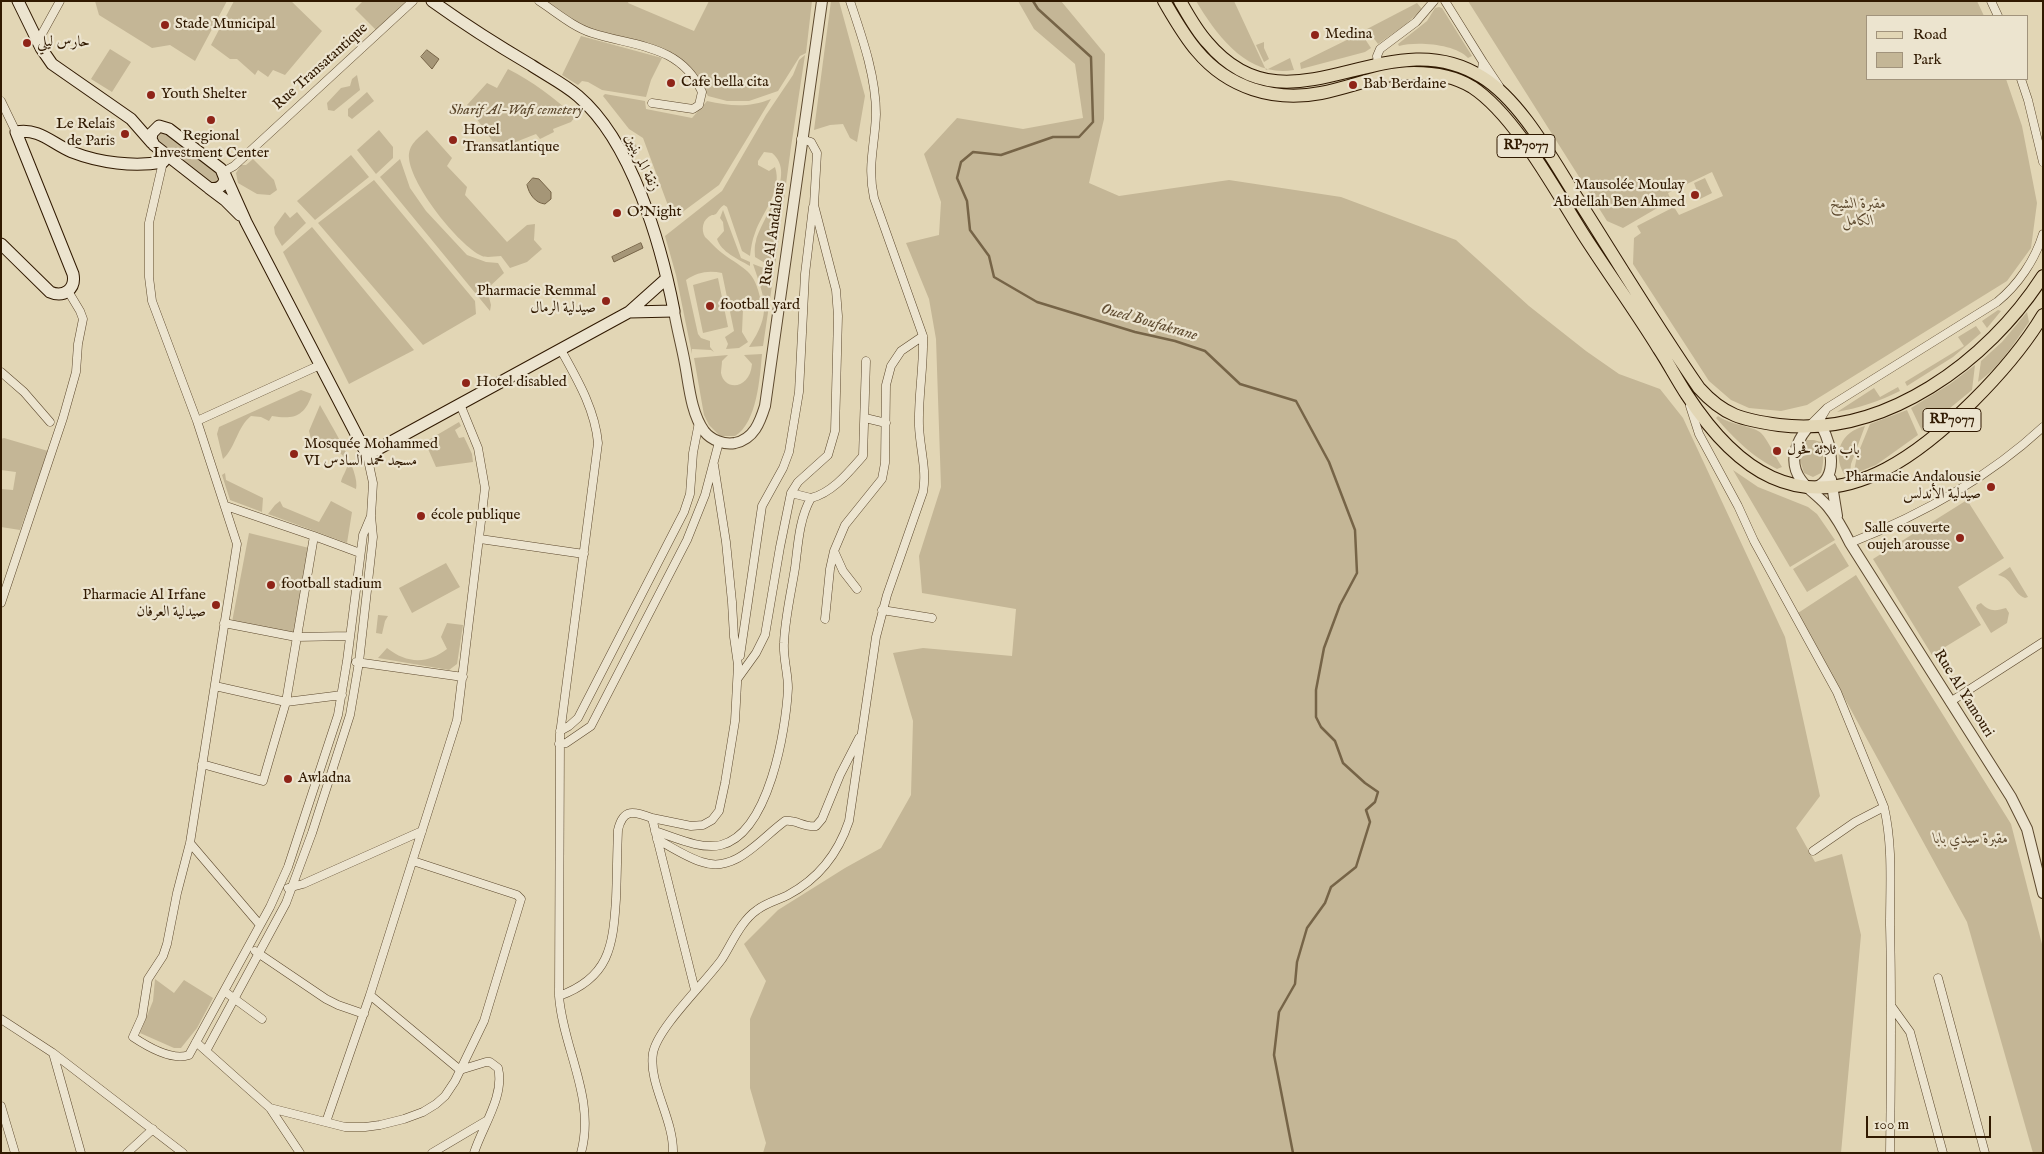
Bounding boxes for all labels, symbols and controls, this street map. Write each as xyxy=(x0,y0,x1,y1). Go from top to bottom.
legend xyxy=(1866,15,2029,80)
place label: Stade Municipal xyxy=(175,16,275,34)
marker: Stade Municipal xyxy=(159,19,171,31)
street label: Rue Transatantique xyxy=(270,20,372,114)
text: Road xyxy=(1913,25,1947,44)
place label: Medina xyxy=(1325,26,1372,44)
marker: Medina xyxy=(1309,29,1321,41)
place label: حارس ليلي xyxy=(37,34,90,52)
marker: حارس ليلي xyxy=(21,37,33,49)
text: Park xyxy=(1913,50,1942,69)
place label: Cafe bella cita xyxy=(681,74,769,92)
place label: Bab Berdaine xyxy=(1363,76,1446,94)
marker: Cafe bella cita xyxy=(665,77,677,89)
marker: Bab Berdaine xyxy=(1347,79,1359,91)
place label: Youth Shelter xyxy=(161,86,247,104)
marker: Youth Shelter xyxy=(145,89,157,101)
park label: Sharif Al-Wafi cemetery xyxy=(449,102,583,120)
marker: Regional Investment Center xyxy=(205,114,217,126)
place label: Le Relais de Paris xyxy=(56,116,115,151)
place label: Hotel Transatlantique xyxy=(463,122,559,157)
marker: Le Relais de Paris xyxy=(119,128,131,140)
place label: Regional Investment Center xyxy=(153,128,269,163)
street label: زنقة المرينيين xyxy=(619,131,663,195)
marker: Hotel Transatlantique xyxy=(447,134,459,146)
road number: RP7077 xyxy=(1497,134,1555,158)
place label: Mausolée Moulay Abdellah Ben Ahmed xyxy=(1553,177,1685,212)
street label: Rue Al Andalous xyxy=(758,181,790,287)
marker: Mausolée Moulay Abdellah Ben Ahmed xyxy=(1689,189,1701,201)
park label: مقبرة الشيخ الكامل xyxy=(1830,196,1886,231)
place label: O'Night xyxy=(627,204,682,222)
marker: O'Night xyxy=(611,207,623,219)
place label: Pharmacie Remmal صيدلية الرمال xyxy=(477,283,596,318)
marker: Pharmacie Remmal صيدلية الرمال xyxy=(600,295,612,307)
place label: football yard xyxy=(720,297,800,315)
marker: football yard xyxy=(704,300,716,312)
water label: Oued Boufakrane xyxy=(1098,300,1200,346)
place label: Hotel disabled xyxy=(476,374,567,392)
marker: Hotel disabled xyxy=(460,377,472,389)
road number: RP7077 xyxy=(1923,408,1981,432)
place label: Mosquée Mohammed VI مسجد محمد السادس xyxy=(304,436,438,471)
place label: باب ثلاثة فحول xyxy=(1787,442,1860,460)
marker: باب ثلاثة فحول xyxy=(1771,445,1783,457)
marker: Mosquée Mohammed VI مسجد محمد السادس xyxy=(288,448,300,460)
place label: Pharmacie Andalousie صيدلية الأندلس xyxy=(1845,469,1981,504)
marker: Pharmacie Andalousie صيدلية الأندلس xyxy=(1985,481,1997,493)
place label: école publique xyxy=(431,507,520,525)
marker: école publique xyxy=(415,510,427,522)
place label: Salle couverte oujeh arousse xyxy=(1864,520,1950,555)
marker: Salle couverte oujeh arousse xyxy=(1954,532,1966,544)
place label: football stadium xyxy=(281,576,382,594)
marker: football stadium xyxy=(265,579,277,591)
place label: Pharmacie Al Irfane صيدلية العرفان xyxy=(82,587,206,622)
marker: Pharmacie Al Irfane صيدلية العرفان xyxy=(210,599,222,611)
street label: Rue Al Yamouri xyxy=(1929,647,1997,741)
place label: Awladna xyxy=(298,770,351,788)
marker: Awladna xyxy=(282,773,294,785)
park label: مقبرة سيدي بابا xyxy=(1934,831,2008,849)
scale bar xyxy=(1869,1106,1994,1138)
text: 100 m xyxy=(1874,1115,1909,1134)

